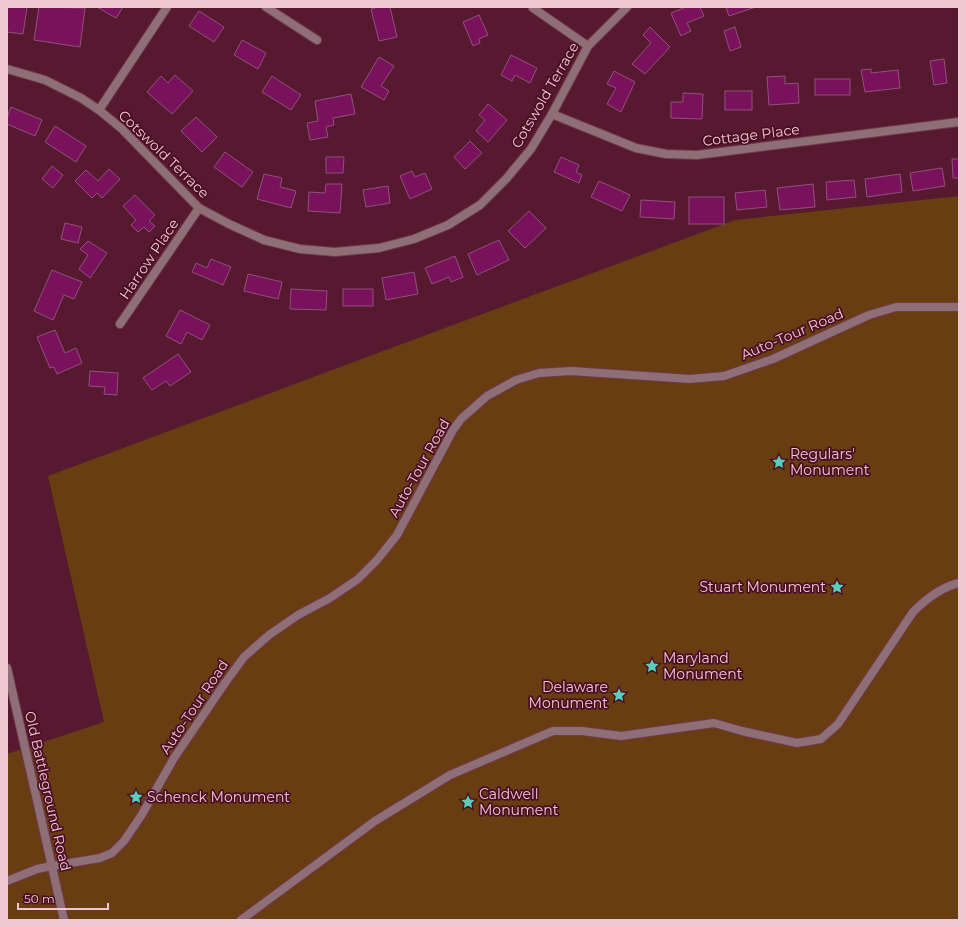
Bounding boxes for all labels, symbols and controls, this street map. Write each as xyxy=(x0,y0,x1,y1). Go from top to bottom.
street label: Cotswold Terrace xyxy=(507,39,583,151)
street label: Cotswold Terrace xyxy=(115,106,213,202)
street label: Cottage Place xyxy=(701,120,801,150)
street label: Harrow Place xyxy=(115,215,183,303)
street label: Auto-Tour Road xyxy=(738,304,846,364)
street label: Auto-Tour Road xyxy=(384,416,454,520)
place label: Regulars' Monument xyxy=(790,445,870,479)
place icon: Regulars' Monument xyxy=(771,454,787,470)
place label: Stuart Monument xyxy=(699,578,826,596)
place icon: Stuart Monument xyxy=(829,579,845,595)
place label: Maryland Monument xyxy=(663,649,743,683)
street label: Auto-Tour Road xyxy=(156,656,232,758)
place icon: Maryland Monument xyxy=(644,658,660,674)
place label: Delaware Monument xyxy=(529,678,608,712)
place icon: Delaware Monument xyxy=(611,687,627,703)
street label: Old Battleground Road xyxy=(21,709,75,873)
place label: Caldwell Monument xyxy=(479,785,559,819)
place label: Schenck Monument xyxy=(147,788,290,806)
place icon: Schenck Monument xyxy=(128,789,144,805)
place icon: Caldwell Monument xyxy=(460,794,476,810)
scale bar xyxy=(18,885,108,911)
text: 50 m xyxy=(24,891,55,906)

